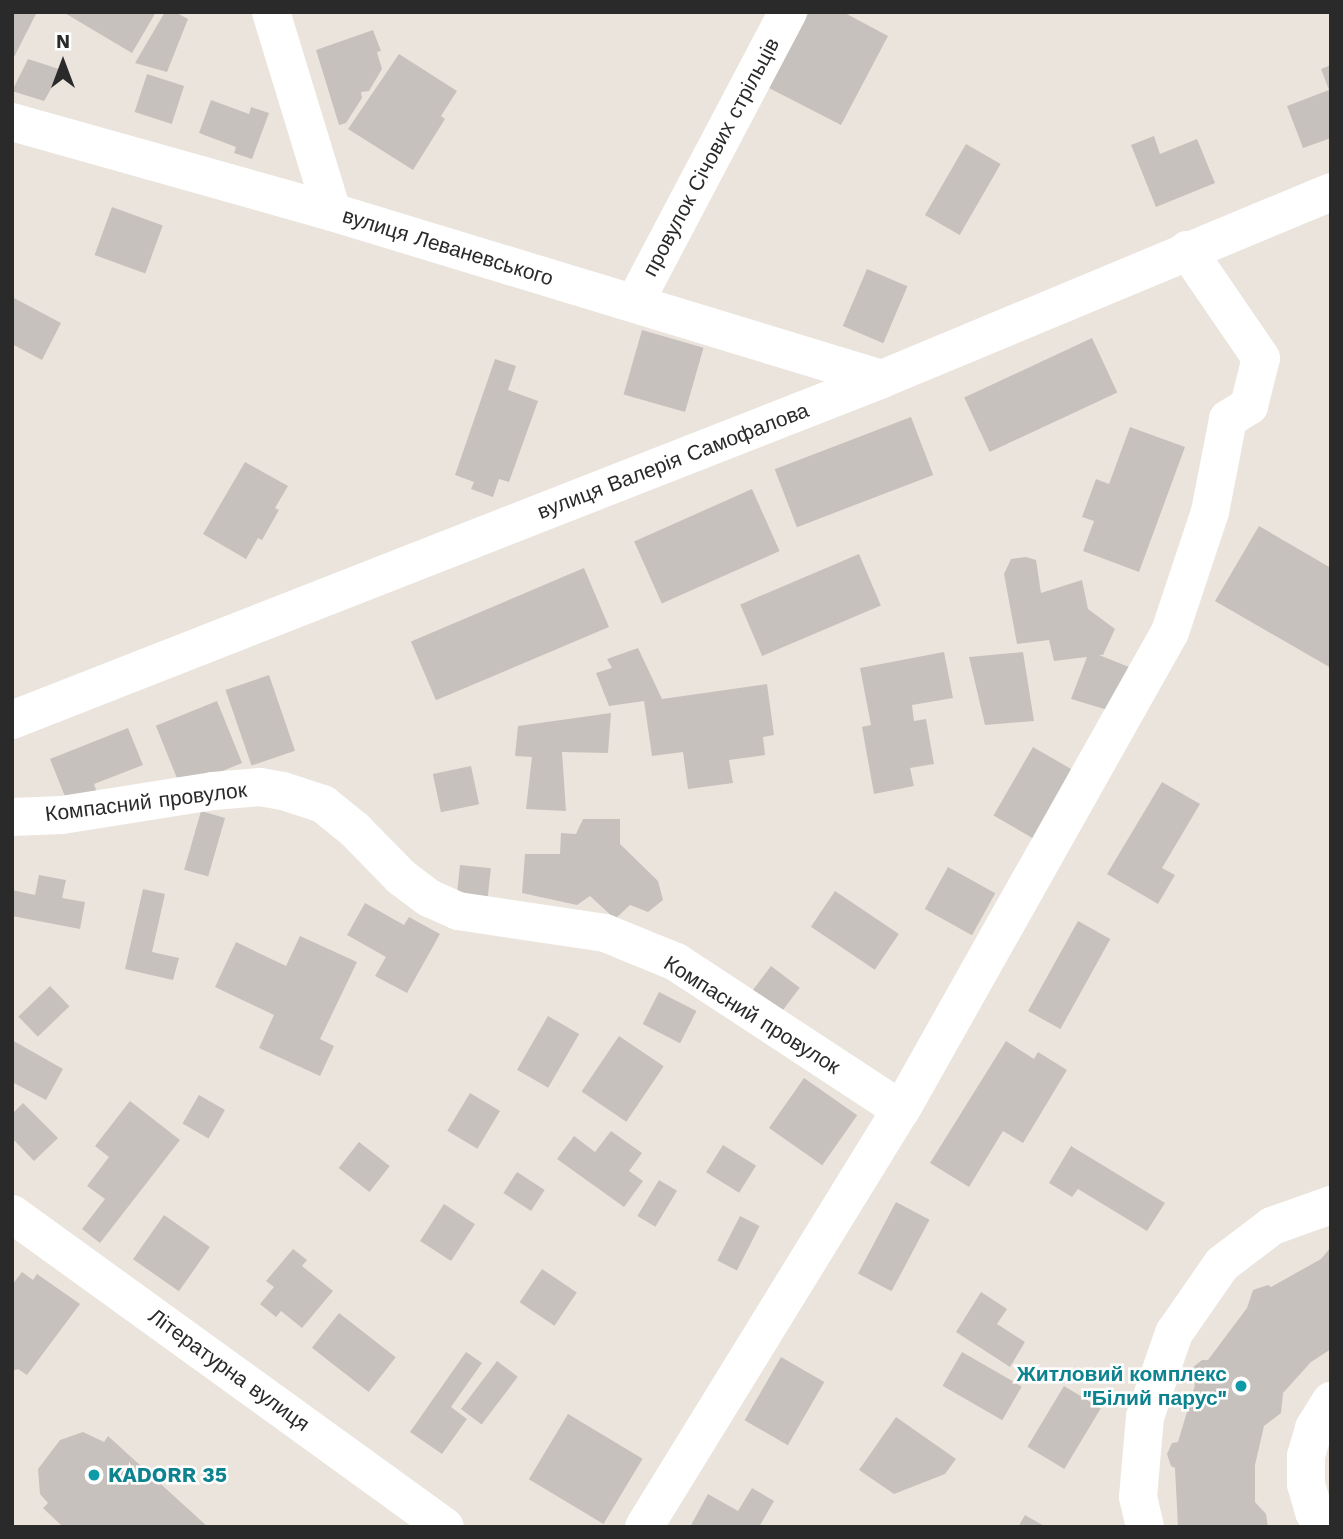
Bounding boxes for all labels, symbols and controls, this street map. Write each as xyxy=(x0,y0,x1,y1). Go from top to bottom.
north arrow xyxy=(28,28,98,98)
text: N xyxy=(56,30,70,53)
street label: провулок Січових стрільців xyxy=(637,33,785,281)
street label: вулиця Леваневського xyxy=(340,203,556,291)
street label: вулиця Валерія Самофалова xyxy=(534,398,812,524)
street label: Компасний провулок xyxy=(44,777,248,827)
street label: Компасний провулок xyxy=(659,951,845,1079)
street label: Літературна вулиця xyxy=(144,1303,314,1437)
place label: Житловий комплекс "Білий парус" xyxy=(1017,1361,1227,1411)
marker: Житловий комплекс "Білий парус" xyxy=(1233,1378,1249,1394)
place label: KADORR 35 xyxy=(108,1462,227,1488)
marker: KADORR 35 xyxy=(86,1467,102,1483)

